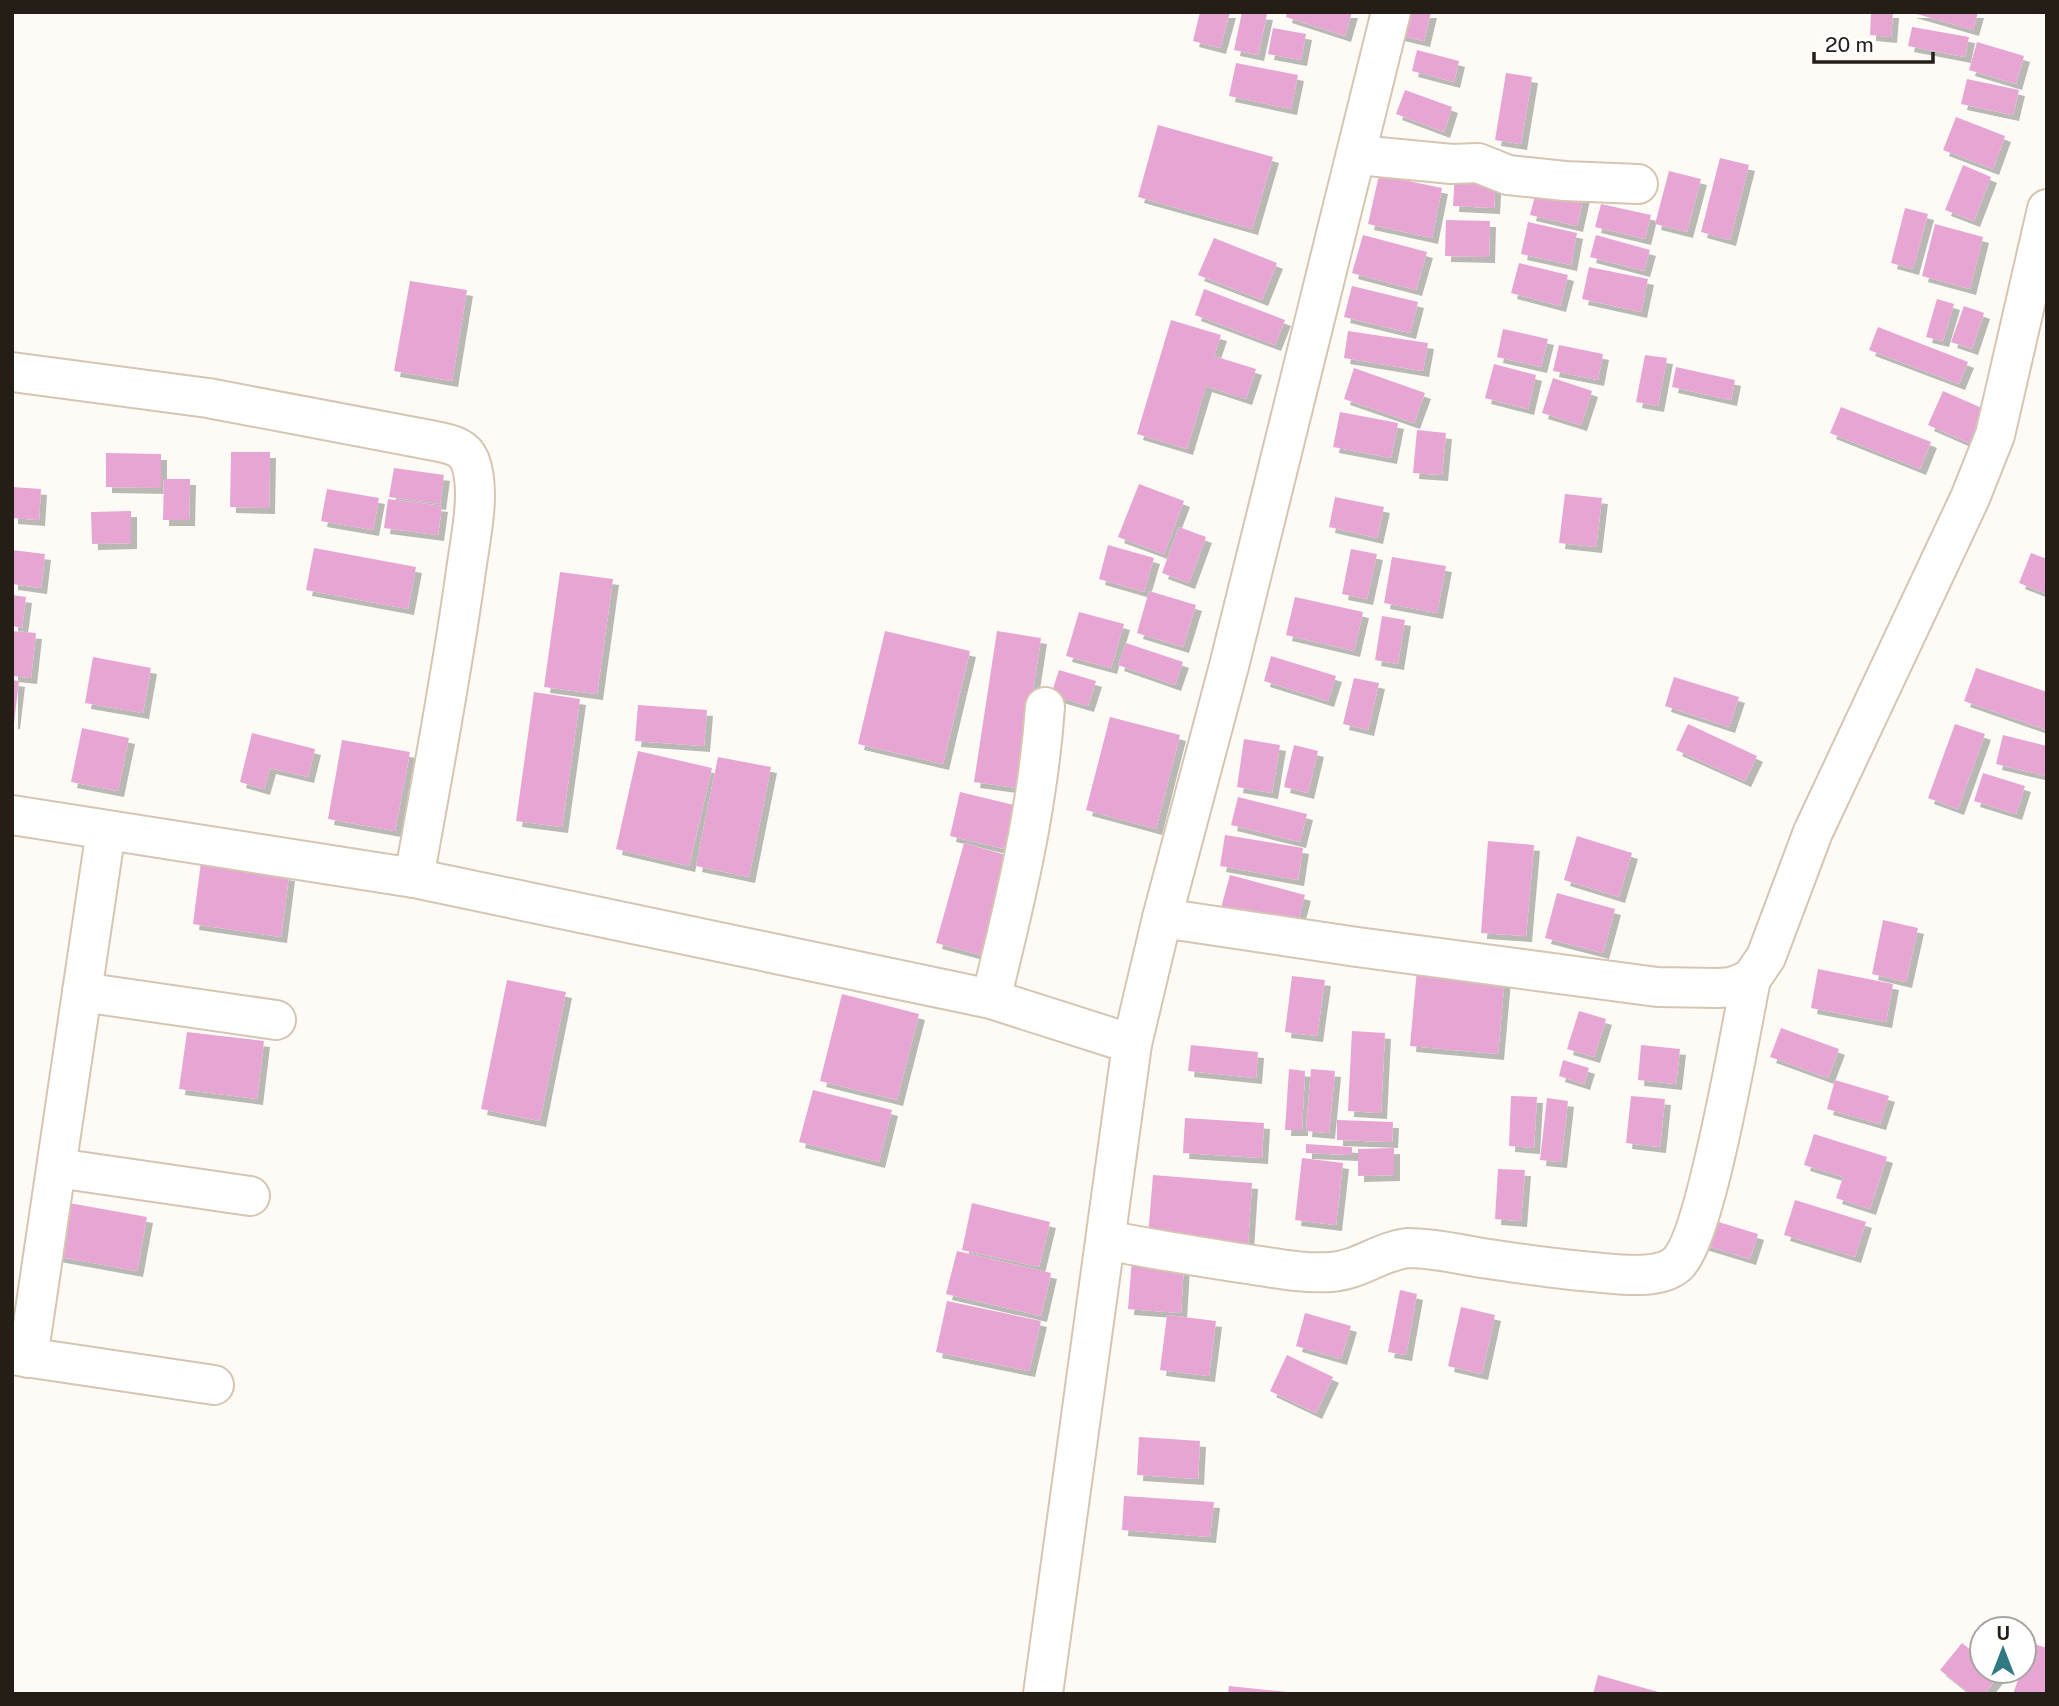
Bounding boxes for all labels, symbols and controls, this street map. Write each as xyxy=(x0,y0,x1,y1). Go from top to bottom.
scale bar xyxy=(1814,21,1933,65)
text: 20 m xyxy=(1825,32,1874,57)
north arrow xyxy=(1968,1615,2038,1685)
text: U xyxy=(1996,1622,2010,1644)

